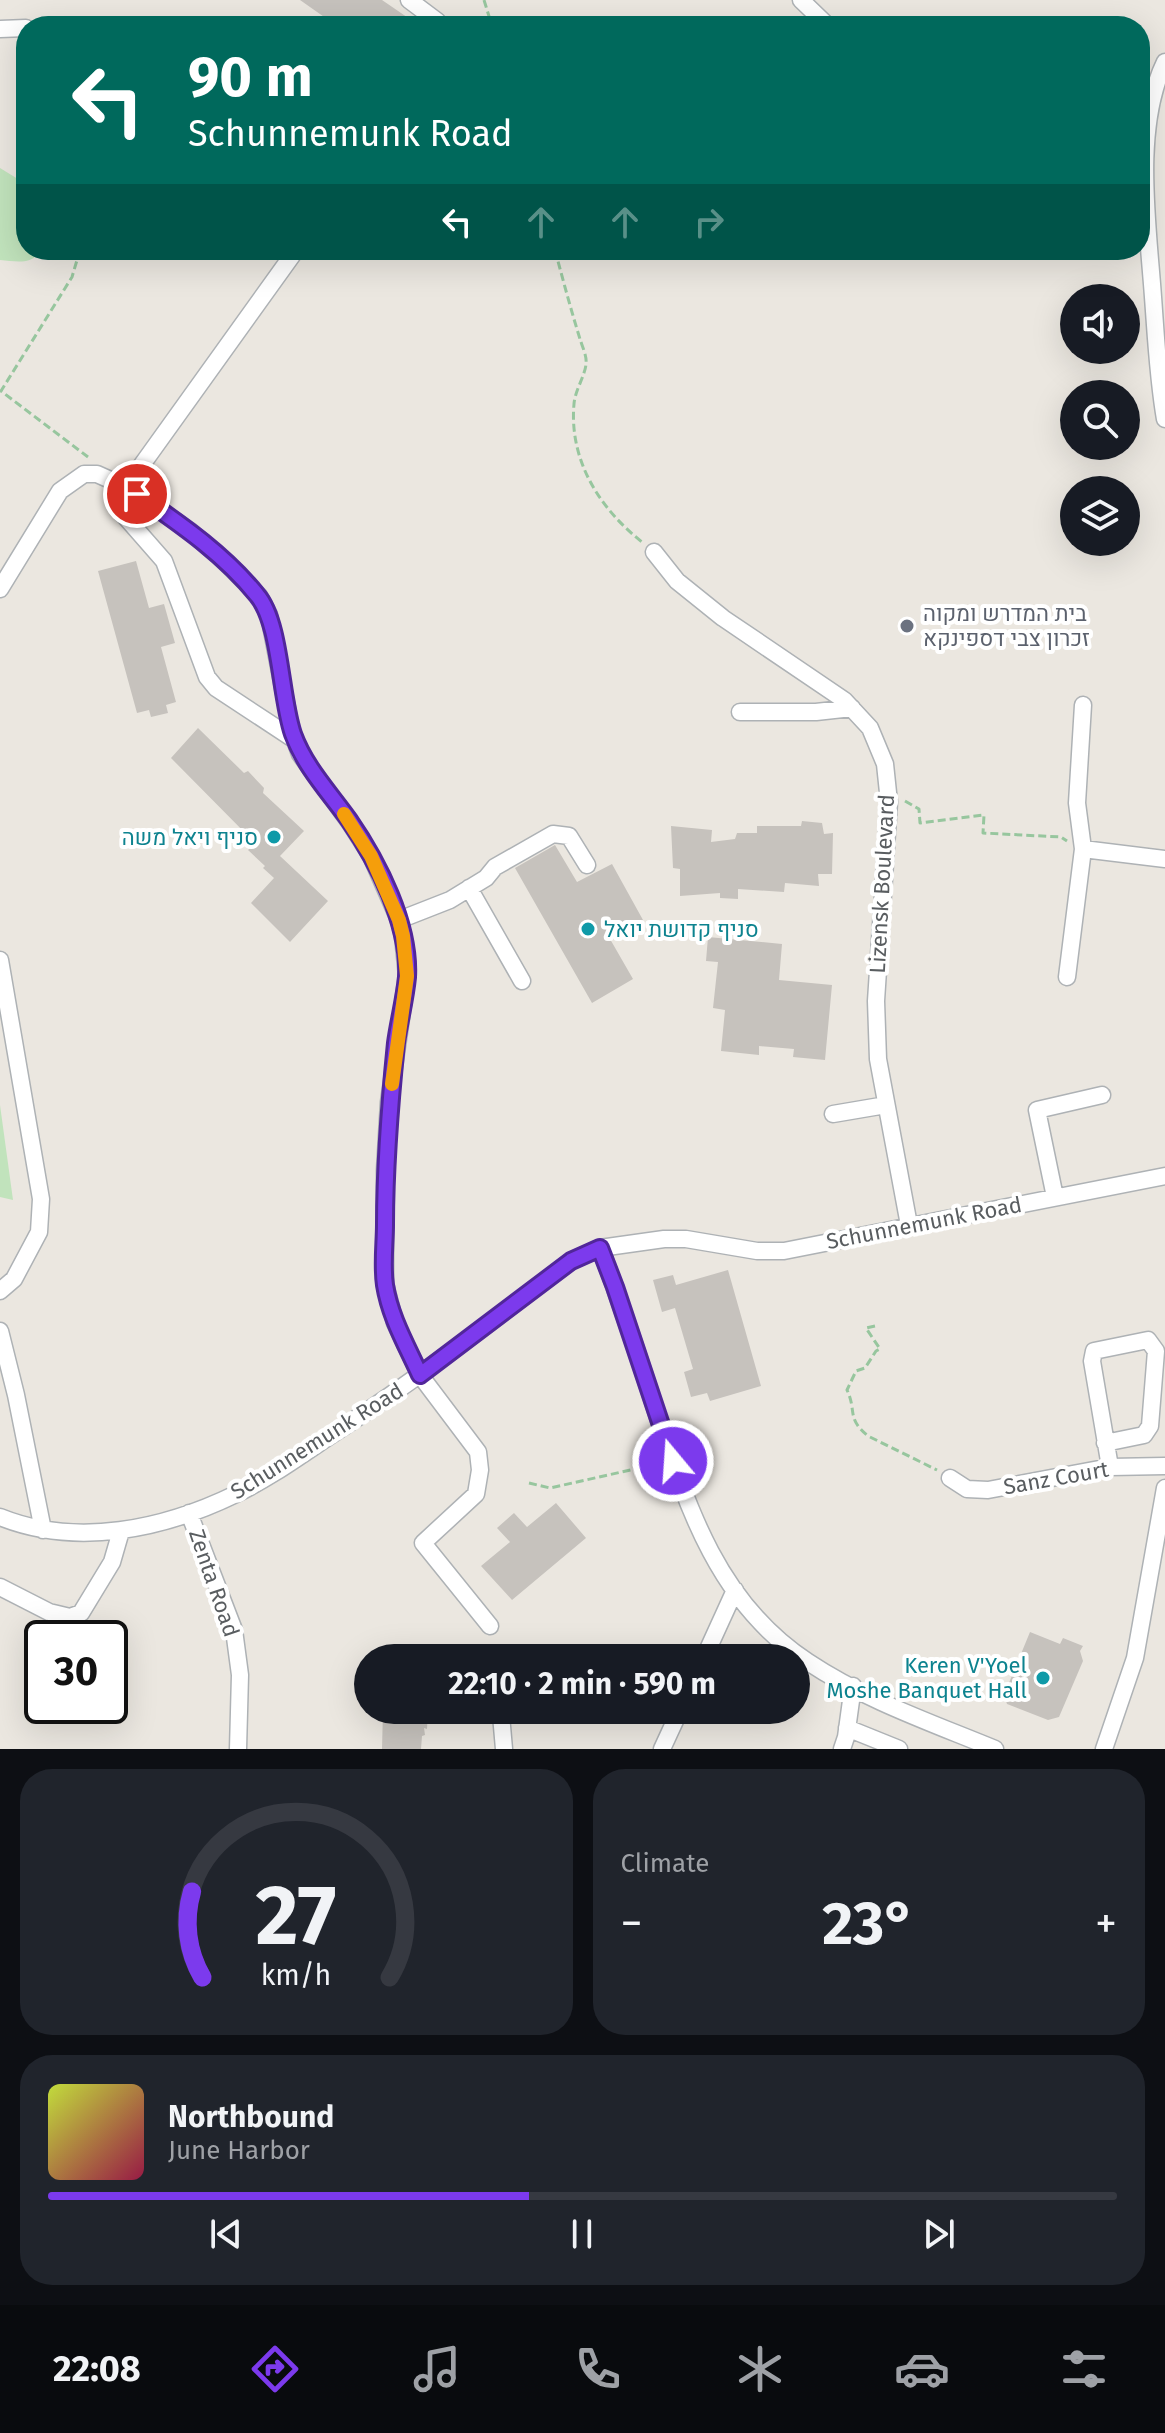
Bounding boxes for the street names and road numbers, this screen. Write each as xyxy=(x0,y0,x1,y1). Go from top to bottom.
street label: Lizensk Boulevard xyxy=(864,794,900,974)
street label: Schunnemunk Road xyxy=(824,1191,1024,1255)
street label: Schunnemunk Road xyxy=(226,1377,408,1505)
street label: Sanz Court xyxy=(1001,1455,1111,1501)
street label: Zenta Road xyxy=(183,1526,245,1640)

